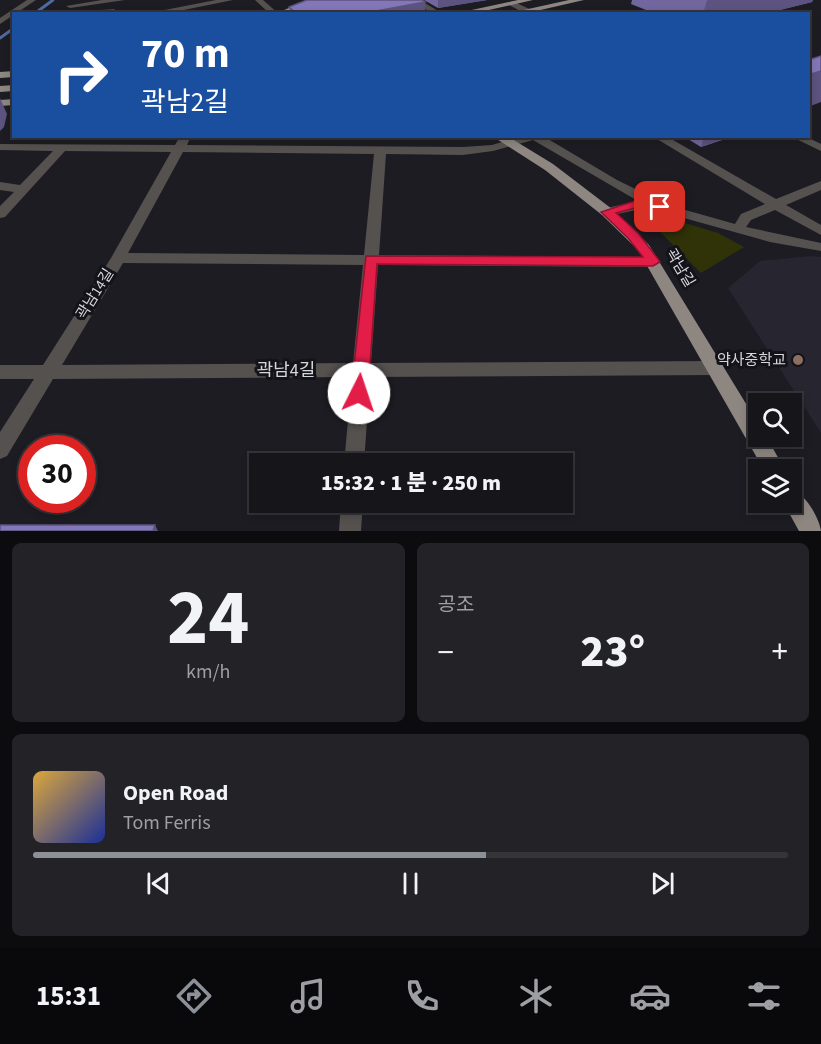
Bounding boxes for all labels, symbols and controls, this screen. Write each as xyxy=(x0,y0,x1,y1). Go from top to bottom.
text: 70 m xyxy=(141,24,230,84)
icon: right xyxy=(42,36,120,114)
text: 곽남2길 xyxy=(141,83,229,122)
pin xyxy=(634,181,685,232)
icon: arrive xyxy=(643,190,676,223)
street label: 곽남길 xyxy=(660,245,700,291)
street label: 곽남14길 xyxy=(71,265,119,323)
place label: 약사중학교 xyxy=(717,350,786,371)
marker: 약사중학교 xyxy=(791,353,805,367)
street label: 곽남4길 xyxy=(257,358,315,383)
position arrow xyxy=(327,361,391,425)
map controls xyxy=(748,393,802,513)
button: search xyxy=(748,393,802,447)
speed limit sign: 30 xyxy=(18,435,96,513)
button: layers xyxy=(748,459,802,513)
text: 15:32 · 1 분 · 250 m xyxy=(321,467,501,499)
text: 24 xyxy=(167,563,249,674)
text: 공조 xyxy=(438,591,474,619)
text: 23° xyxy=(580,620,645,684)
text: − xyxy=(438,629,454,676)
text: + xyxy=(772,629,788,676)
text: km/h xyxy=(186,658,230,686)
text: Open Road xyxy=(123,777,228,809)
text: Tom Ferris xyxy=(123,809,211,837)
icon: previous xyxy=(142,867,175,900)
icon: pause xyxy=(394,867,427,900)
icon: next xyxy=(646,867,679,900)
icon: directions xyxy=(173,975,215,1017)
icon: music xyxy=(287,975,329,1017)
icon: phone xyxy=(401,975,443,1017)
icon: climate xyxy=(515,975,557,1017)
icon: car xyxy=(629,975,671,1017)
icon: filters xyxy=(743,975,785,1017)
text: 15:31 xyxy=(36,977,101,1016)

